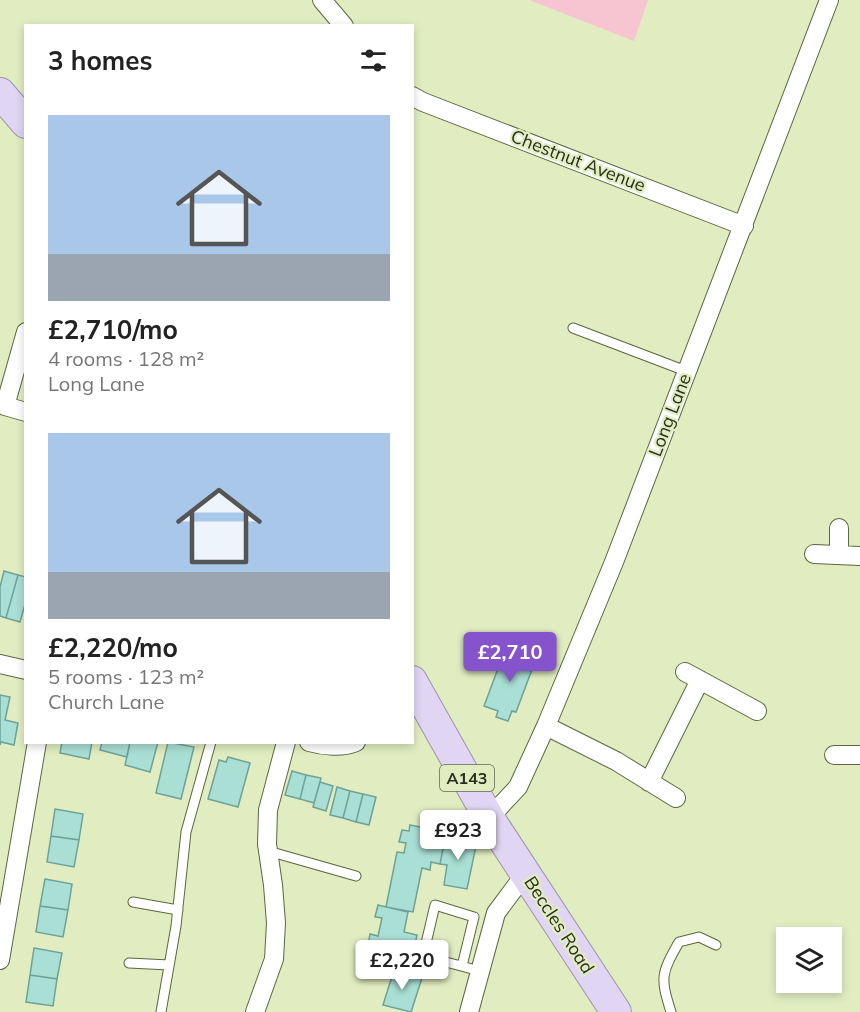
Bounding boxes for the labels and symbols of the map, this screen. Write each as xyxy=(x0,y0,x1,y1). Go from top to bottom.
street label: Chestnut Avenue xyxy=(508,124,649,197)
street label: Long Lane xyxy=(643,370,696,460)
pin: £2,710 xyxy=(461,632,559,683)
road number: A143 xyxy=(440,765,494,791)
pin: £923 xyxy=(422,810,494,861)
street label: Beccles Road xyxy=(519,872,599,978)
pin: £2,220 xyxy=(353,940,451,991)

